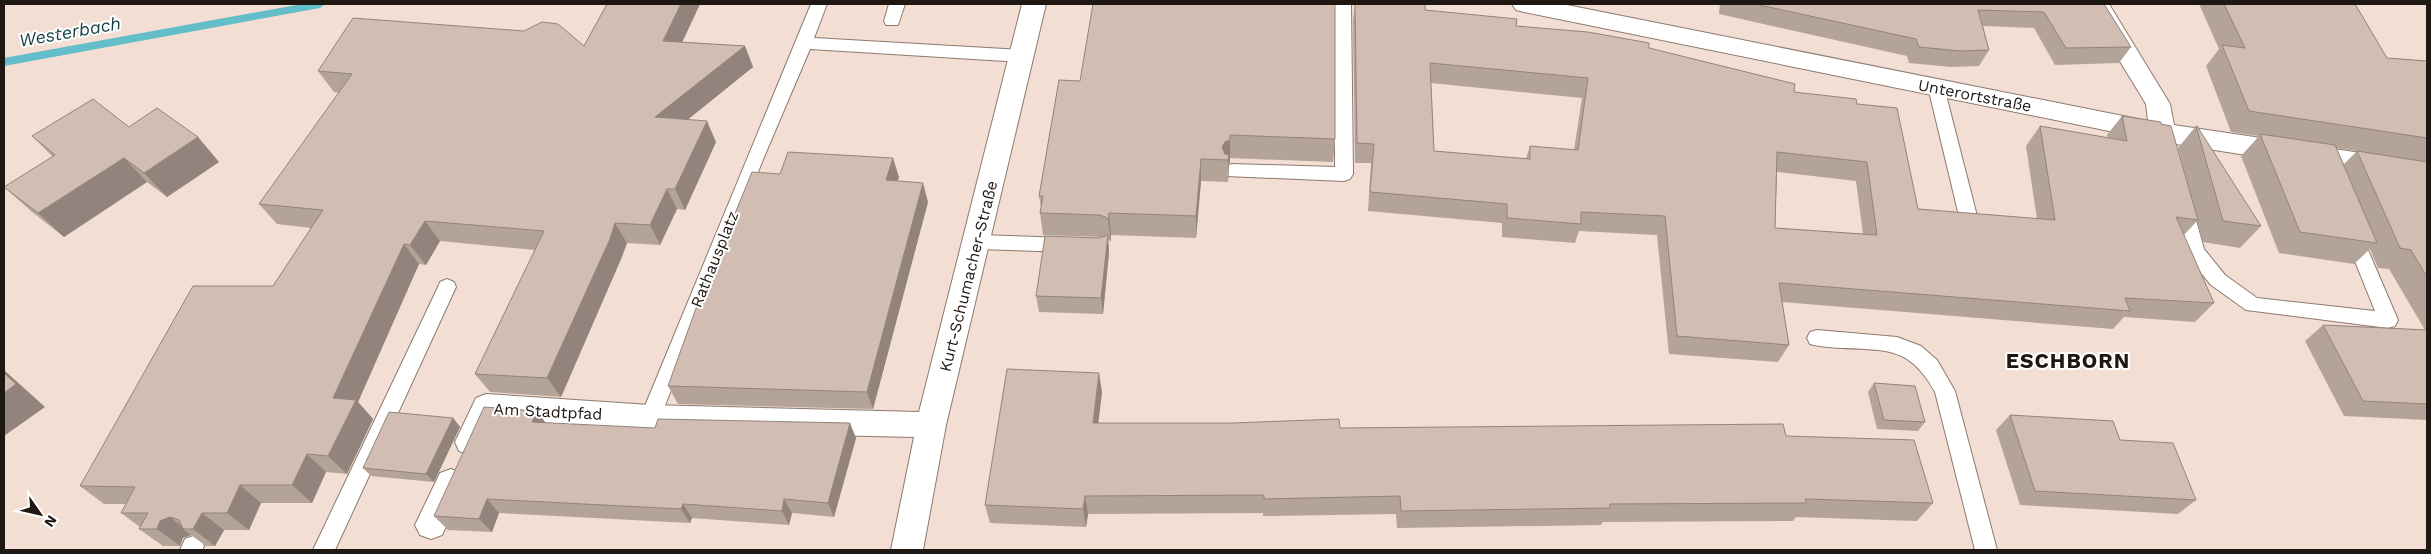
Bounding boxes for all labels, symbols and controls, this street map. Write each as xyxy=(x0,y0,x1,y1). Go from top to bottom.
water label: Westerbach xyxy=(17,12,122,51)
street label: Unterortstraße xyxy=(1917,75,2033,116)
street label: Kurt-Schumacher-Straße xyxy=(936,179,1001,374)
street label: Rathausplatz xyxy=(687,208,742,310)
district label: ESCHBORN xyxy=(2006,348,2130,373)
street label: Am Stadtpfad xyxy=(493,399,603,424)
north arrow xyxy=(15,489,65,539)
text: N xyxy=(41,512,60,530)

